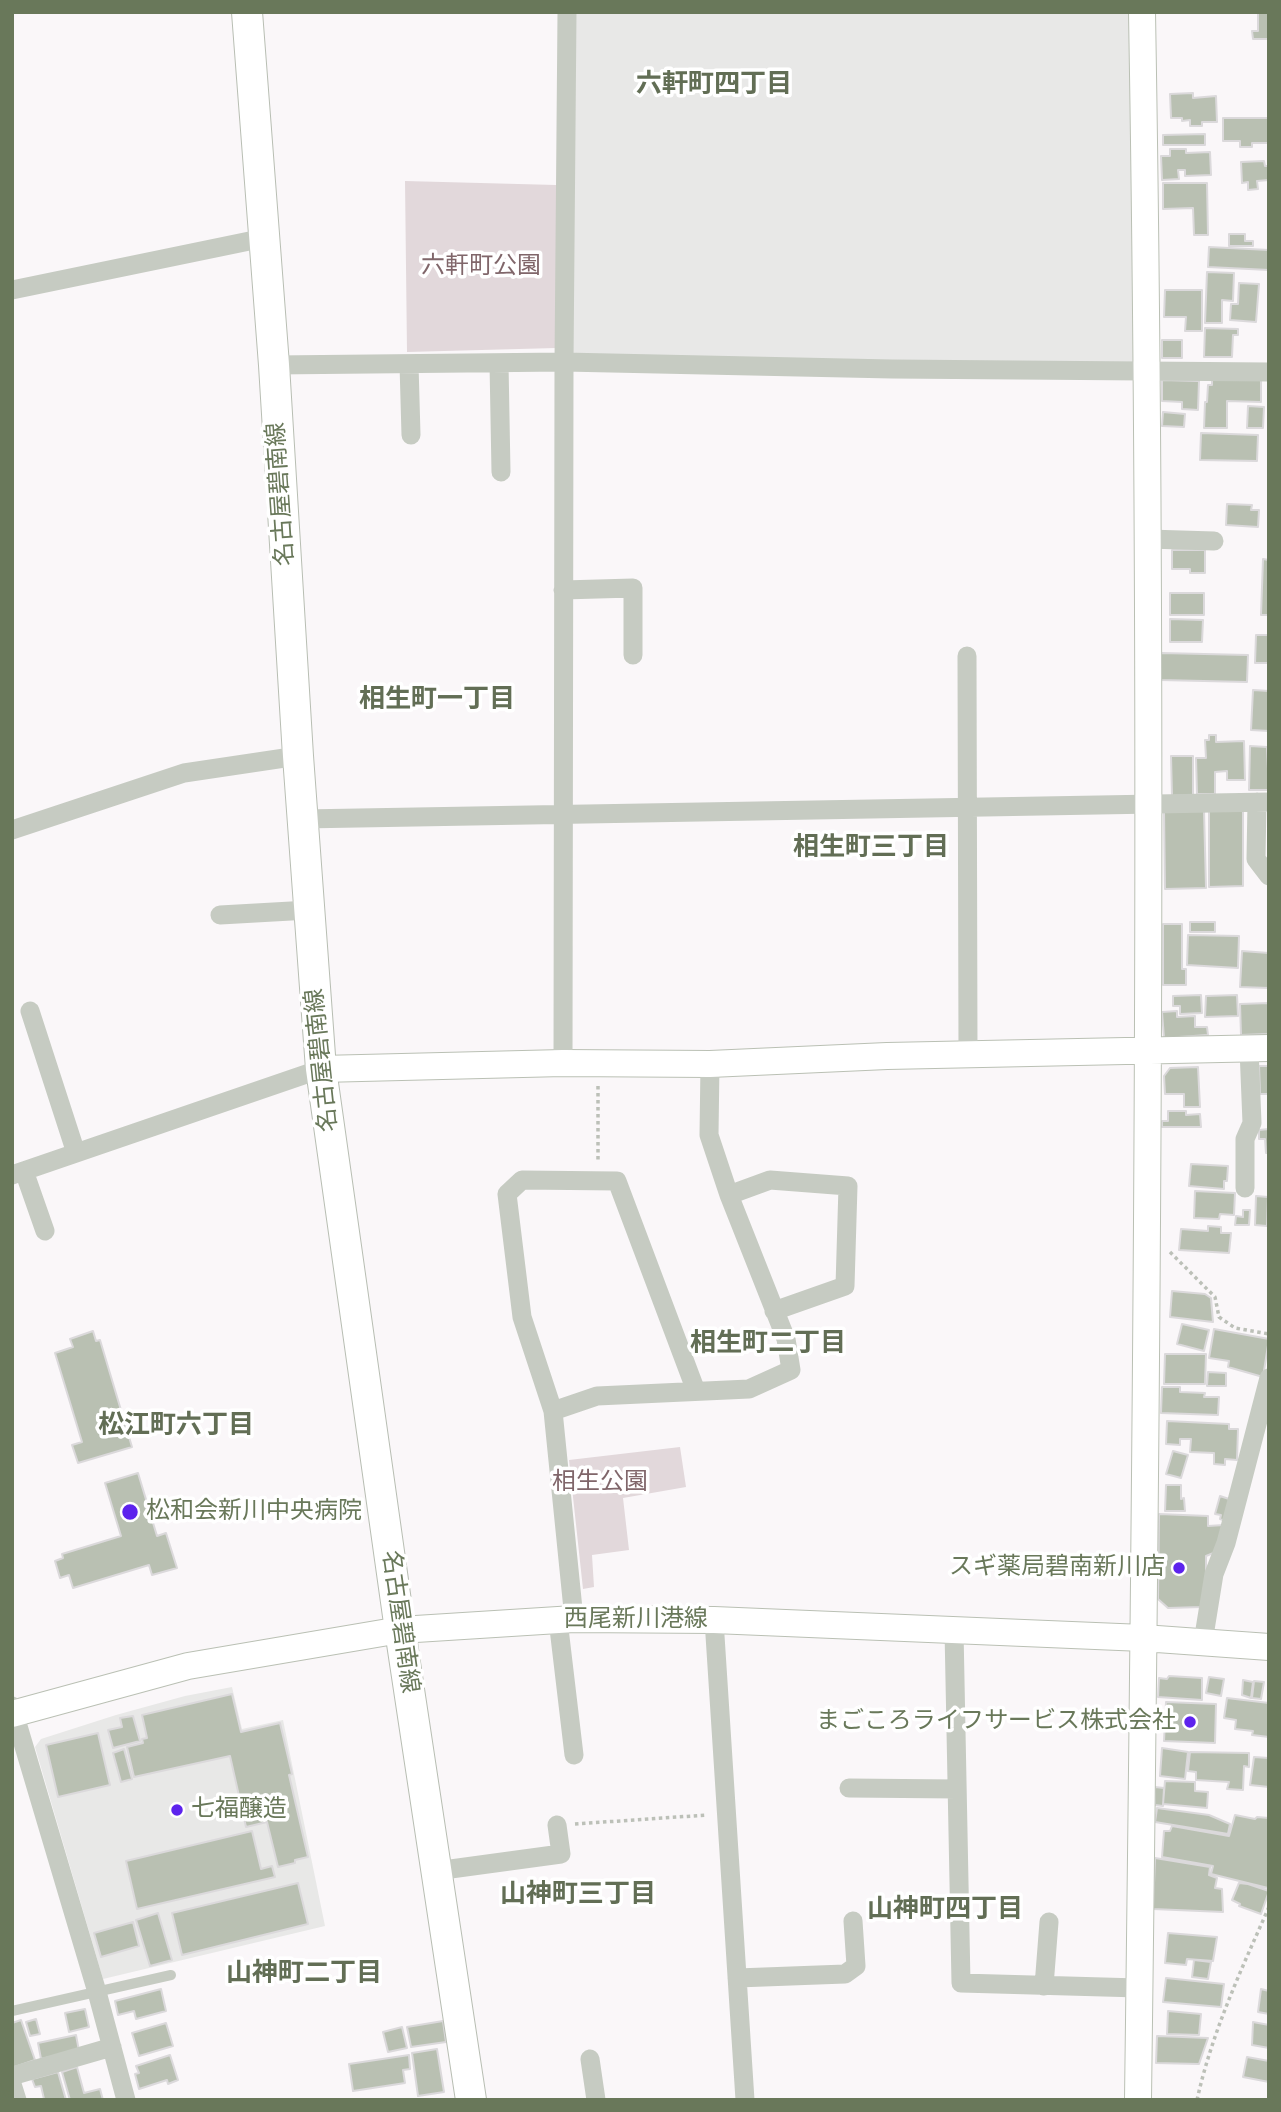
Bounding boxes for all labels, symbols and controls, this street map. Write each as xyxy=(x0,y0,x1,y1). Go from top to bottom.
district label: 六軒町四丁目 xyxy=(636,70,792,102)
park label: 六軒町公園 xyxy=(421,253,541,281)
street label: 名古屋碧南線 xyxy=(263,421,301,567)
district label: 相生町一丁目 xyxy=(359,685,515,717)
district label: 相生町三丁目 xyxy=(793,833,949,865)
street label: 名古屋碧南線 xyxy=(301,987,345,1133)
district label: 相生町二丁目 xyxy=(690,1329,846,1361)
district label: 松江町六丁目 xyxy=(98,1411,254,1443)
park label: 相生公園 xyxy=(552,1469,648,1497)
place label: 松和会新川中央病院 xyxy=(146,1498,362,1526)
marker: 松和会新川中央病院 xyxy=(120,1502,140,1522)
street label: 名古屋碧南線 xyxy=(375,1549,423,1695)
place label: スギ薬局碧南新川店 xyxy=(949,1554,1165,1582)
marker: スギ薬局碧南新川店 xyxy=(1171,1560,1187,1576)
street label: 西尾新川港線 xyxy=(564,1606,708,1634)
place label: まごころライフサービス株式会社 xyxy=(816,1708,1176,1736)
marker: まごころライフサービス株式会社 xyxy=(1182,1714,1198,1730)
place label: 七福醸造 xyxy=(191,1796,287,1824)
marker: 七福醸造 xyxy=(169,1802,185,1818)
district label: 山神町三丁目 xyxy=(500,1880,656,1912)
district label: 山神町四丁目 xyxy=(867,1895,1023,1927)
district label: 山神町二丁目 xyxy=(226,1959,382,1991)

